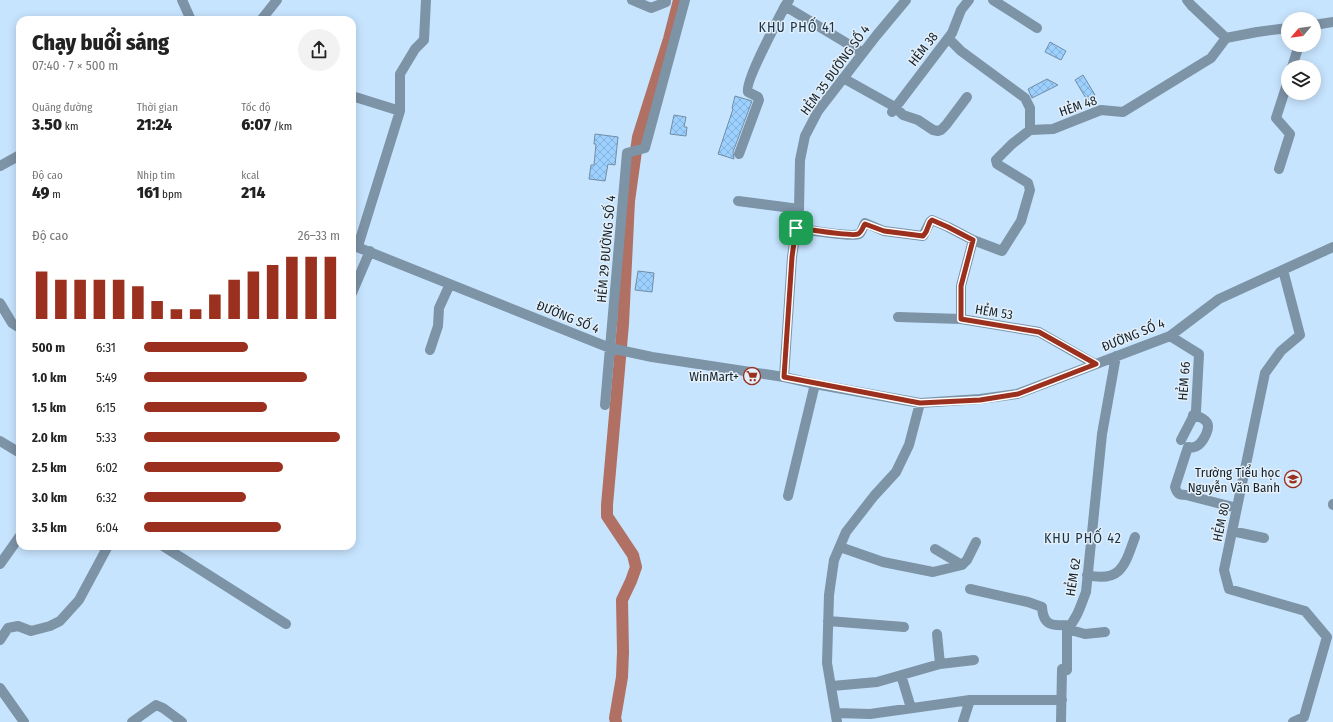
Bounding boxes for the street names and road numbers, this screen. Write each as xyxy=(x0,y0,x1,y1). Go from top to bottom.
street label: HẺM 35 ĐƯỜNG SỐ 4 xyxy=(796,21,873,118)
street label: HẺM 38 xyxy=(904,29,941,69)
street label: HẺM 48 xyxy=(1057,92,1099,119)
street label: HẺM 29 ĐƯỜNG SỐ 4 xyxy=(592,195,618,303)
street label: ĐƯỜNG SỐ 4 xyxy=(534,296,602,336)
street label: HẺM 53 xyxy=(974,301,1014,322)
street label: ĐƯỜNG SỐ 4 xyxy=(1099,314,1167,354)
street label: HẺM 66 xyxy=(1174,361,1193,401)
street label: HẺM 80 xyxy=(1209,501,1232,543)
street label: HẺM 62 xyxy=(1062,556,1083,597)

